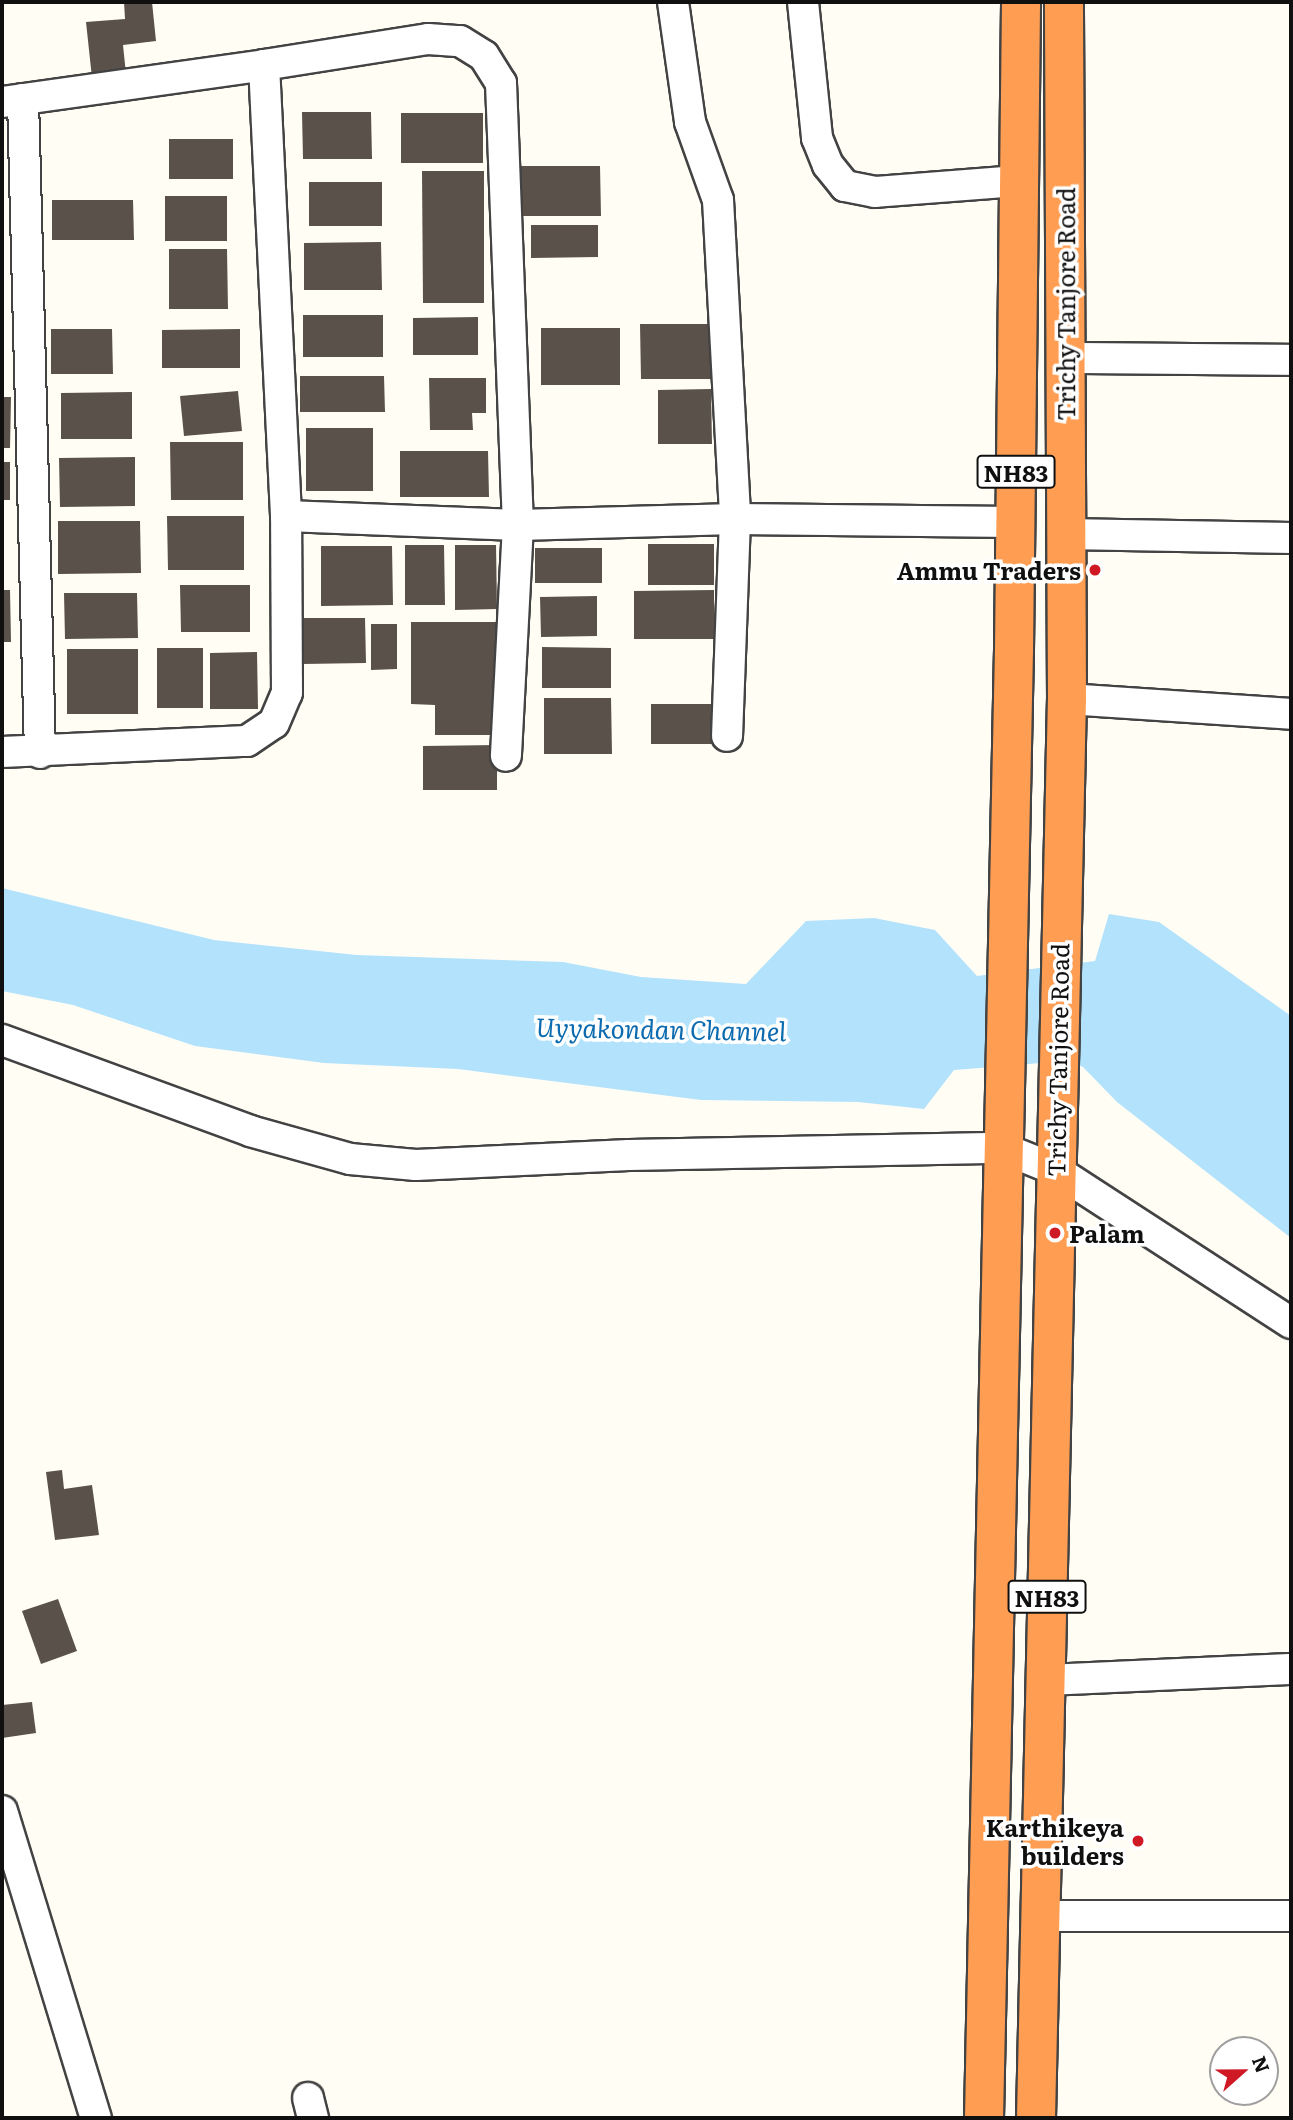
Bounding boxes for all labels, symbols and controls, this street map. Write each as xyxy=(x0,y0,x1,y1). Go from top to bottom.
street label: Trichy Tanjore Road xyxy=(1051,187,1079,421)
road number: NH83 xyxy=(976,452,1056,492)
place label: Ammu Traders xyxy=(897,556,1081,584)
marker: Ammu Traders xyxy=(1087,562,1103,578)
street label: Trichy Tanjore Road xyxy=(1041,943,1073,1177)
water label: Uyyakondan Channel xyxy=(535,1010,787,1046)
place label: Palam xyxy=(1069,1219,1145,1247)
marker: Palam xyxy=(1047,1225,1063,1241)
road number: NH83 xyxy=(1007,1578,1087,1616)
place label: Karthikeya builders xyxy=(986,1813,1124,1869)
marker: Karthikeya builders xyxy=(1130,1833,1146,1849)
north arrow xyxy=(1209,2036,1279,2106)
text: N xyxy=(1246,2052,1278,2077)

